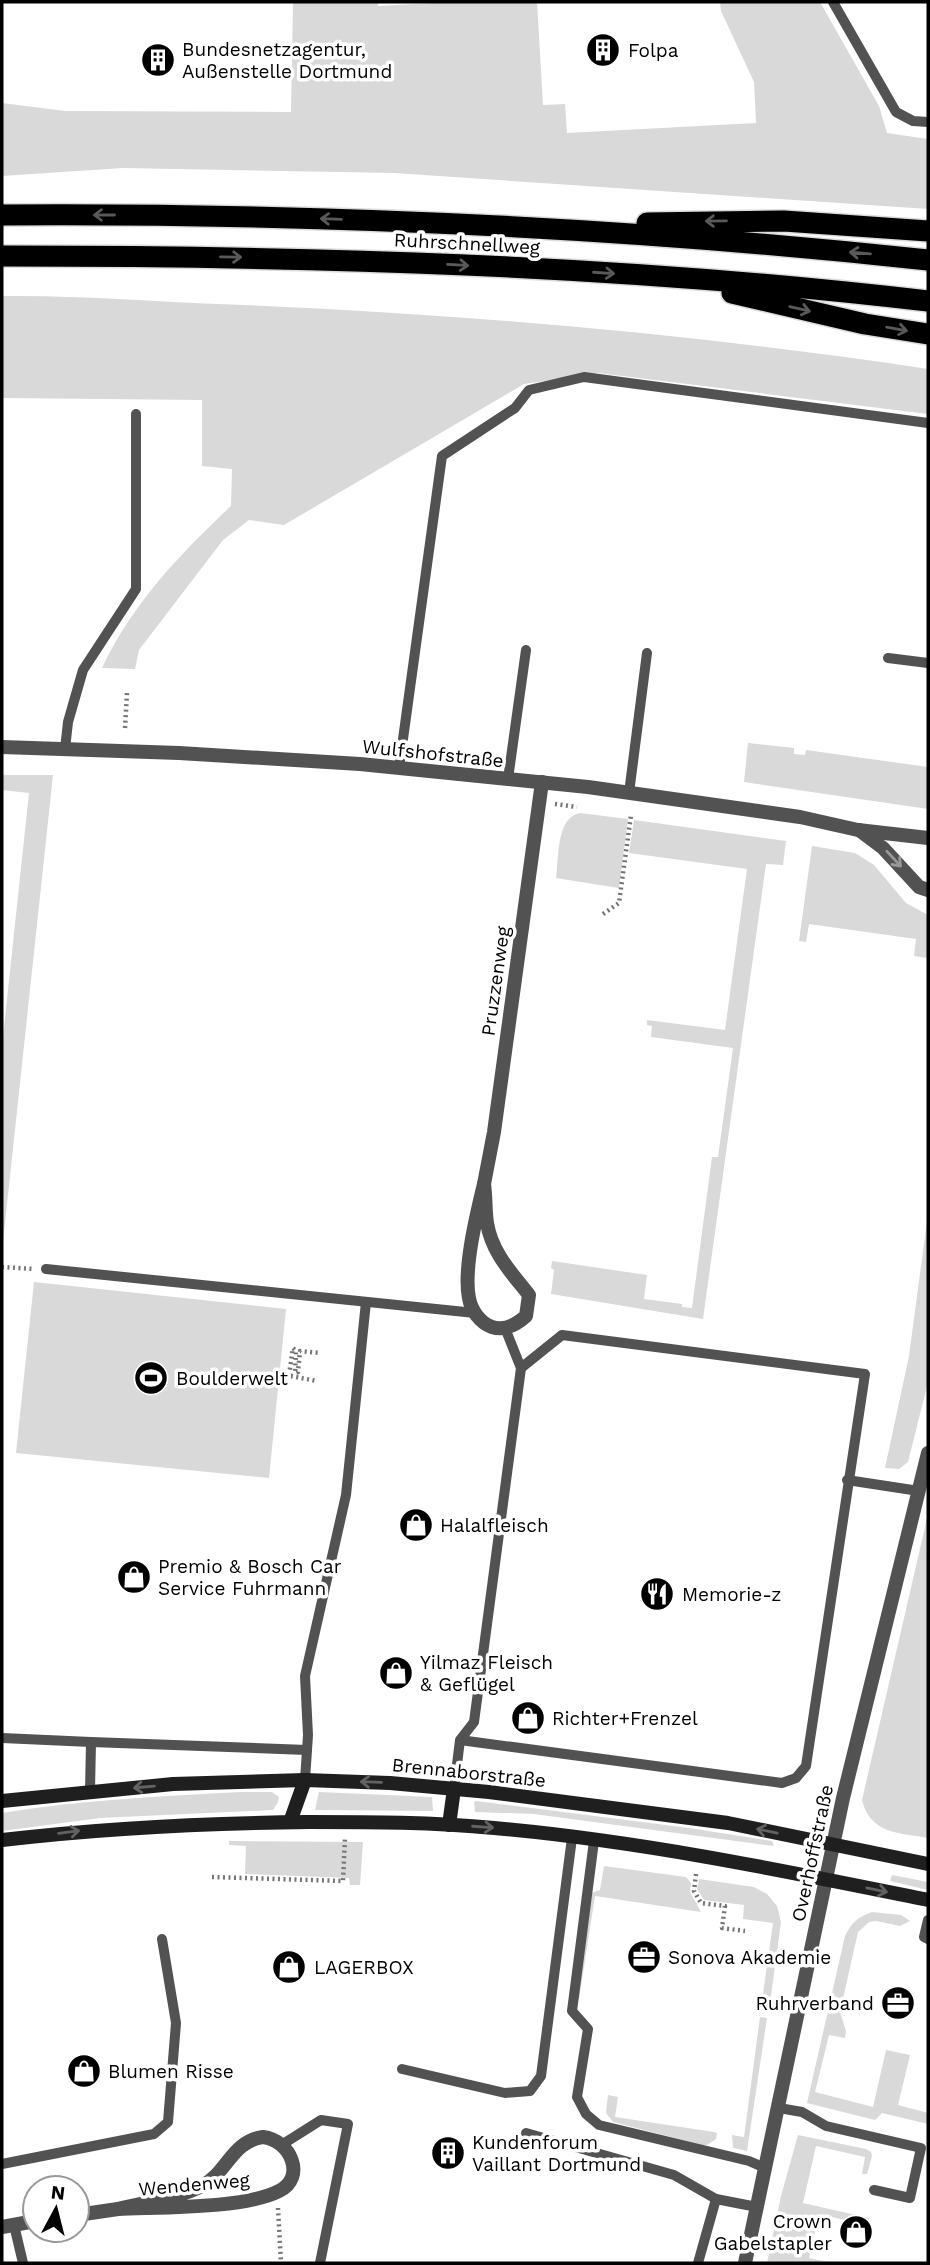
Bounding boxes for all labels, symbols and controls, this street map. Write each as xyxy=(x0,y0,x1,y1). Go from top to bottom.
building icon: Folpa xyxy=(584,31,622,69)
place label: Bundesnetzagentur, Außenstelle Dortmund xyxy=(182,38,392,83)
place label: Folpa xyxy=(628,39,679,62)
building icon: Bundesnetzagentur, Außenstelle Dortmund xyxy=(139,41,177,79)
one-way arrow xyxy=(93,208,116,222)
one-way arrow xyxy=(320,213,343,226)
one-way arrow xyxy=(704,215,727,228)
street label: Ruhrschnellweg xyxy=(393,228,542,259)
one-way arrow xyxy=(850,246,872,259)
one-way arrow xyxy=(219,250,242,264)
one-way arrow xyxy=(447,259,469,272)
one-way arrow xyxy=(592,267,615,280)
one-way arrow xyxy=(788,302,811,316)
one-way arrow xyxy=(885,323,908,336)
street label: Wulfshofstraße xyxy=(361,735,505,772)
one-way arrow xyxy=(885,850,902,867)
street label: Pruzzenweg xyxy=(476,924,515,1037)
sports icon: Boulderwelt xyxy=(132,1359,170,1397)
place label: Boulderwelt xyxy=(176,1367,288,1390)
shop icon: Halalfleisch xyxy=(397,1506,435,1544)
place label: Halalfleisch xyxy=(440,1514,549,1537)
place label: Premio & Bosch Car Service Fuhrmann xyxy=(158,1555,342,1600)
shop icon: Premio & Bosch Car Service Fuhrmann xyxy=(115,1558,153,1596)
restaurant icon: Memorie-z xyxy=(638,1575,676,1613)
place label: Memorie-z xyxy=(682,1583,781,1606)
place label: Yilmaz Fleisch & Geflügel xyxy=(420,1651,553,1696)
shop icon: Yilmaz Fleisch & Geflügel xyxy=(377,1654,415,1692)
shop icon: Richter+Frenzel xyxy=(509,1699,547,1737)
place label: Richter+Frenzel xyxy=(552,1707,698,1730)
street label: Brennaborstraße xyxy=(391,1753,547,1792)
one-way arrow xyxy=(360,1776,383,1789)
one-way arrow xyxy=(133,1781,156,1794)
street label: Overhoffstraße xyxy=(787,1782,838,1924)
one-way arrow xyxy=(471,1821,494,1834)
one-way arrow xyxy=(756,1824,779,1837)
one-way arrow xyxy=(58,1826,80,1839)
one-way arrow xyxy=(865,1883,888,1897)
office icon: Sonova Akademie xyxy=(625,1938,663,1976)
place label: Sonova Akademie xyxy=(668,1946,831,1969)
shop icon: LAGERBOX xyxy=(270,1948,308,1986)
place label: LAGERBOX xyxy=(314,1956,414,1979)
office icon: Ruhrverband xyxy=(879,1984,917,2022)
place label: Ruhrverband xyxy=(755,1992,874,2015)
shop icon: Blumen Risse xyxy=(65,2052,103,2090)
place label: Blumen Risse xyxy=(108,2060,234,2083)
place label: Kundenforum Vaillant Dortmund xyxy=(472,2131,641,2176)
building icon: Kundenforum Vaillant Dortmund xyxy=(429,2134,467,2172)
street label: Wendenweg xyxy=(138,2168,251,2201)
north arrow xyxy=(21,2174,91,2244)
text: N xyxy=(50,2180,66,2205)
place label: Crown Gabelstapler xyxy=(714,2210,832,2255)
shop icon: Crown Gabelstapler xyxy=(837,2213,875,2251)

